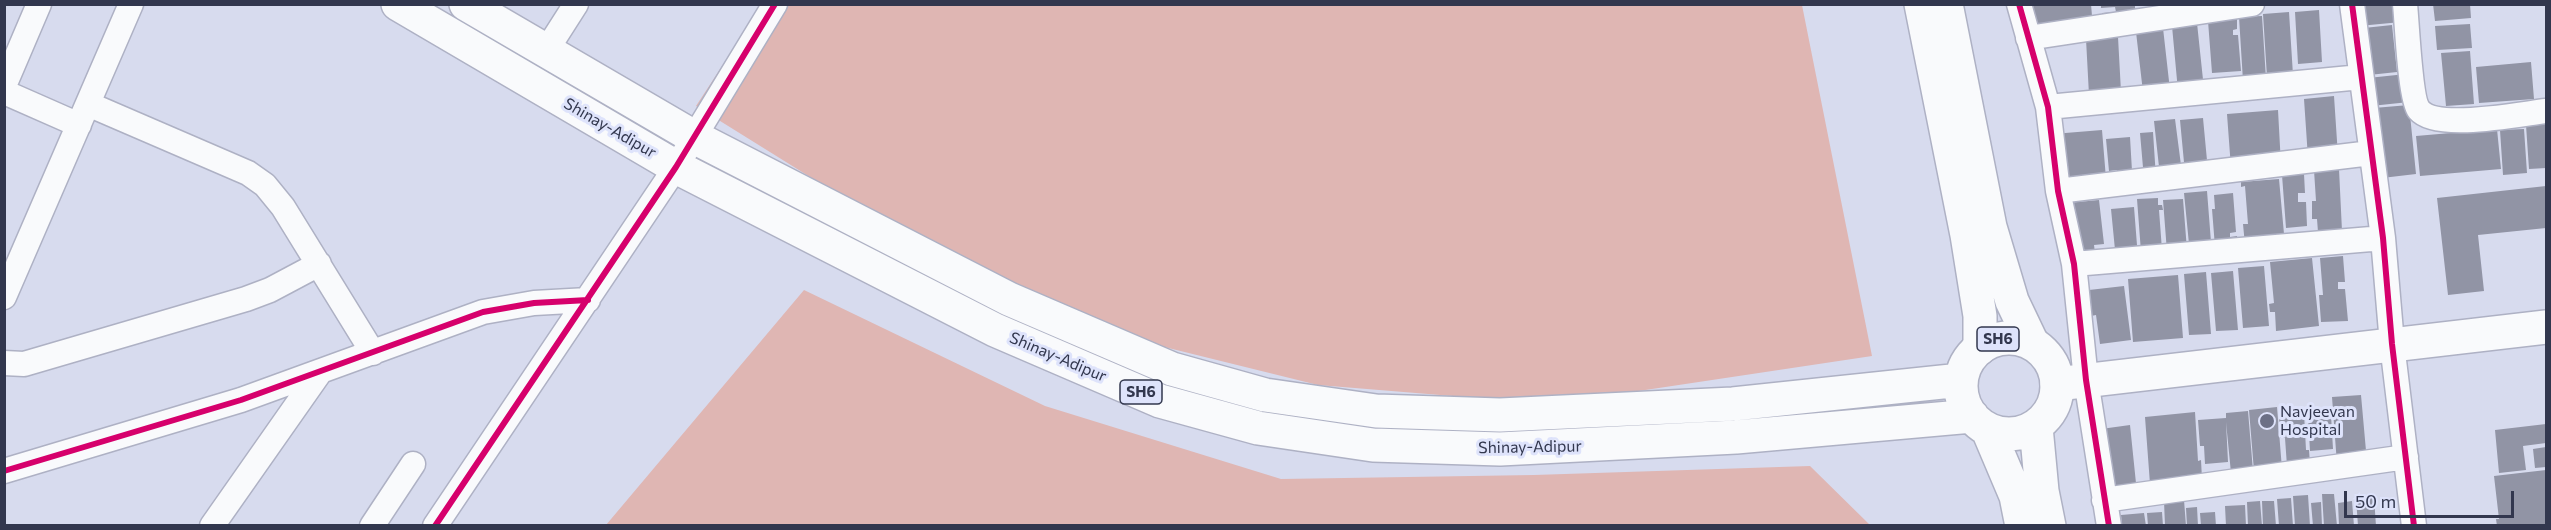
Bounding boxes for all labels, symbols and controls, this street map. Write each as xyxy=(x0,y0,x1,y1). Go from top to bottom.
street label: Shinay-Adipur xyxy=(560,94,660,162)
road number: SH6 xyxy=(1977,327,2019,351)
street label: Shinay-Adipur xyxy=(1007,328,1109,386)
road number: SH6 xyxy=(1120,380,1162,404)
place label: Navjeevan Hospital xyxy=(2280,402,2355,440)
marker: Navjeevan Hospital xyxy=(2258,412,2276,430)
street label: Shinay-Adipur xyxy=(1478,436,1582,458)
scale bar xyxy=(2347,479,2516,517)
text: 50 m xyxy=(2355,490,2396,512)

